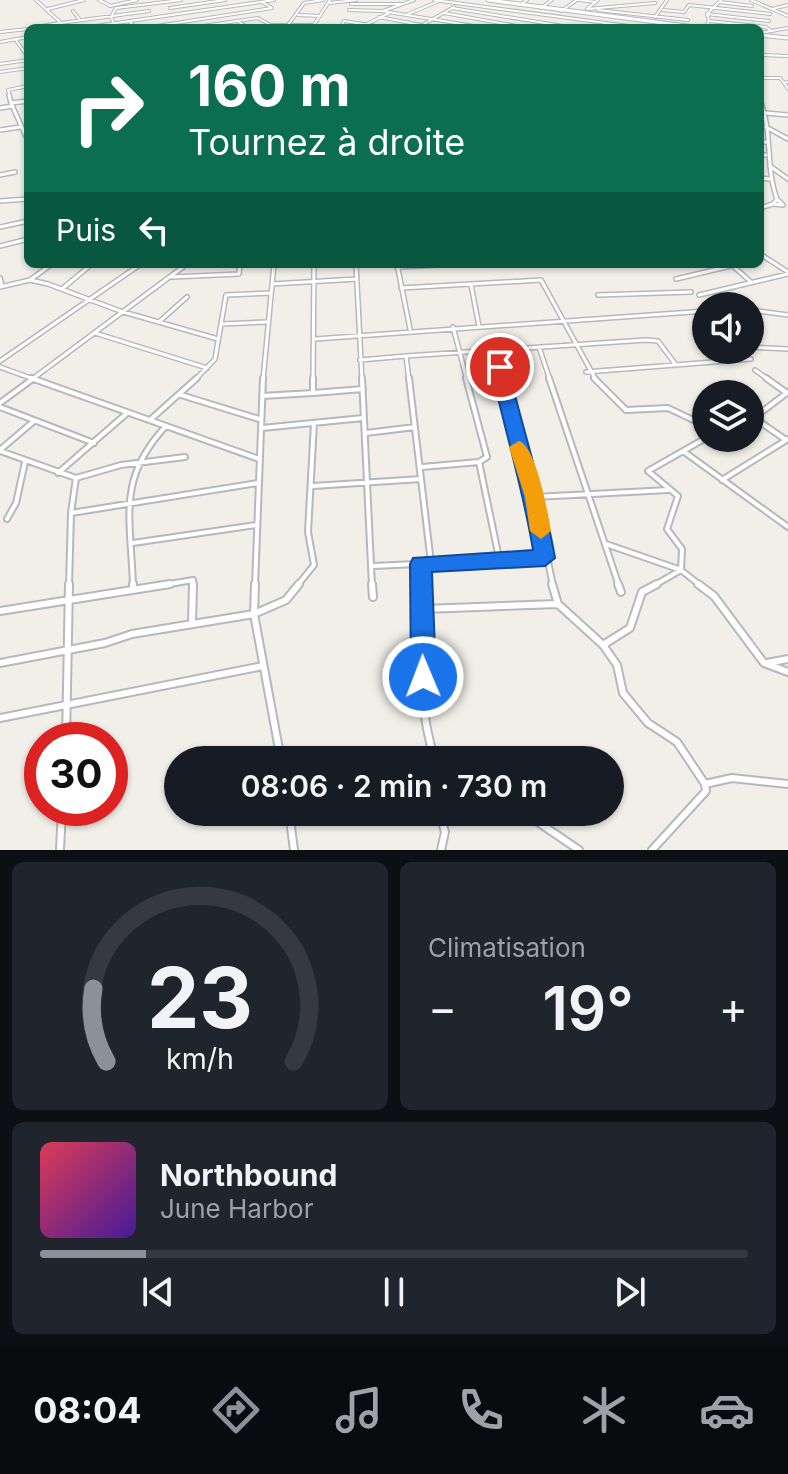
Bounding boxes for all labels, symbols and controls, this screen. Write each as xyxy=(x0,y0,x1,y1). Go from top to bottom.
text: 160 m xyxy=(188,52,351,120)
icon: right xyxy=(56,56,160,160)
text: Tournez à droite xyxy=(188,120,465,164)
icon: left xyxy=(132,208,176,252)
text: Puis xyxy=(56,212,116,248)
map controls xyxy=(692,292,764,452)
button: sound xyxy=(692,292,764,364)
pin xyxy=(466,333,534,401)
icon: arrive xyxy=(478,345,522,389)
button: layers xyxy=(692,380,764,452)
position arrow xyxy=(381,635,465,719)
speed limit sign: 30 xyxy=(24,722,128,826)
text: 08:06 · 2 min · 730 m xyxy=(241,768,547,804)
text: Climatisation xyxy=(428,932,586,963)
text: 23 xyxy=(147,947,253,1048)
text: 19° xyxy=(542,972,634,1044)
text: − xyxy=(428,981,457,1035)
text: + xyxy=(719,981,748,1035)
text: km/h xyxy=(166,1041,234,1076)
text: Northbound xyxy=(160,1157,337,1193)
text: June Harbor xyxy=(160,1193,313,1224)
icon: previous xyxy=(136,1270,180,1314)
icon: pause xyxy=(372,1270,416,1314)
icon: next xyxy=(608,1270,652,1314)
icon: directions xyxy=(208,1382,264,1438)
icon: music xyxy=(331,1382,387,1438)
icon: phone xyxy=(453,1382,509,1438)
icon: climate xyxy=(576,1382,632,1438)
icon: car xyxy=(699,1382,755,1438)
text: 08:04 xyxy=(33,1388,142,1432)

